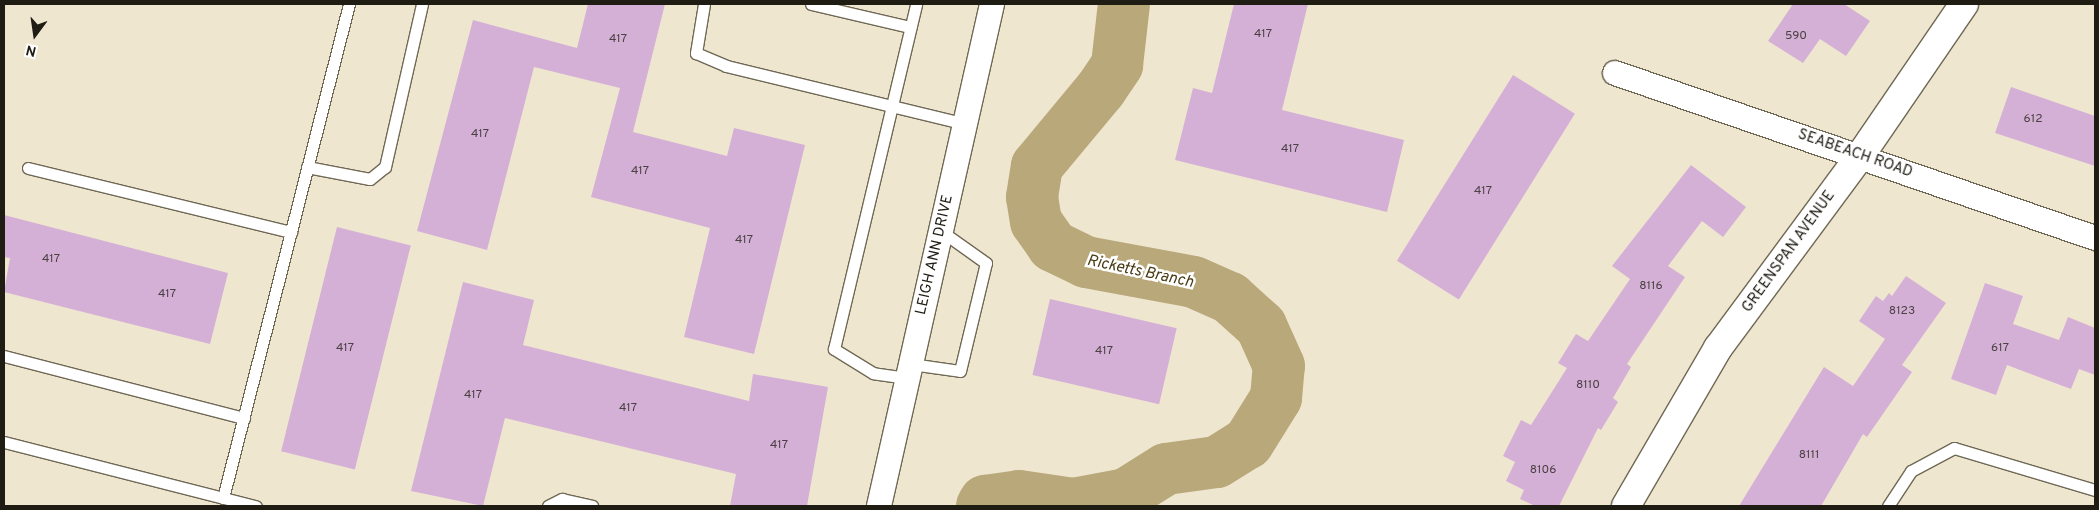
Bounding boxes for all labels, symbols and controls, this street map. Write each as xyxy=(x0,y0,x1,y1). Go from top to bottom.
north arrow xyxy=(10,10,60,60)
house number: 417 xyxy=(1254,28,1272,42)
house number: 590 xyxy=(1785,30,1807,44)
house number: 417 xyxy=(609,33,627,47)
text: N xyxy=(24,41,38,60)
house number: 612 xyxy=(2024,113,2042,127)
street label: SEABEACH ROAD xyxy=(1795,126,1915,182)
house number: 417 xyxy=(471,128,489,142)
house number: 417 xyxy=(1281,143,1299,157)
house number: 417 xyxy=(631,165,649,179)
house number: 417 xyxy=(1474,185,1492,199)
street label: GREENSPAN AVENUE xyxy=(1739,187,1839,317)
street label: LEIGH ANN DRIVE xyxy=(912,193,958,317)
house number: 417 xyxy=(735,234,753,248)
water label: Ricketts Branch xyxy=(1085,251,1195,293)
house number: 417 xyxy=(42,253,60,267)
house number: 8116 xyxy=(1639,280,1663,294)
house number: 417 xyxy=(158,288,176,302)
house number: 8123 xyxy=(1889,305,1915,319)
house number: 417 xyxy=(336,342,354,356)
house number: 617 xyxy=(1991,342,2009,356)
house number: 417 xyxy=(1095,345,1113,359)
house number: 8110 xyxy=(1576,379,1600,393)
house number: 417 xyxy=(464,389,482,403)
house number: 417 xyxy=(619,402,637,416)
house number: 417 xyxy=(770,439,788,453)
house number: 8111 xyxy=(1799,449,1819,463)
house number: 8106 xyxy=(1530,464,1556,478)

